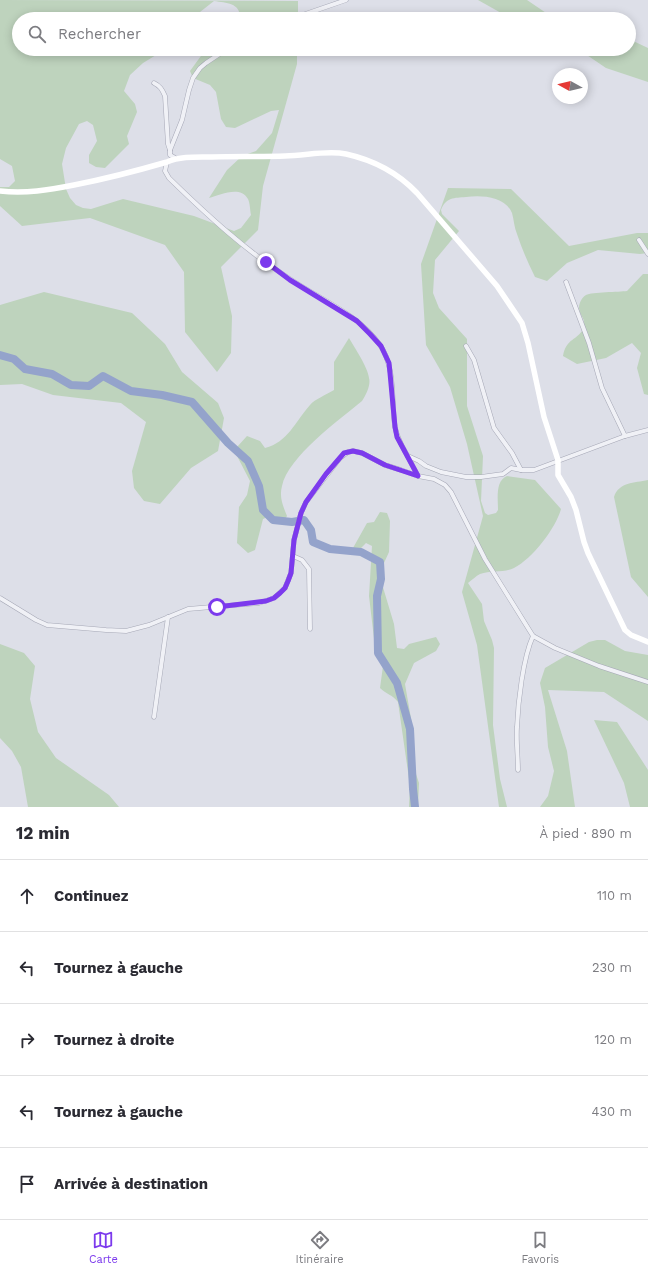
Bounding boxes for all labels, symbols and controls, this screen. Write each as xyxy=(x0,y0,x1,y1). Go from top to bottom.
search box xyxy=(12,12,636,56)
icon: search xyxy=(26,23,48,45)
text: Rechercher xyxy=(58,25,141,43)
north arrow xyxy=(552,68,588,104)
route end xyxy=(257,253,275,271)
route start xyxy=(208,598,226,616)
text: 12 min xyxy=(16,823,70,843)
text: À pied · 890 m xyxy=(540,826,632,841)
icon: ahead xyxy=(16,885,38,907)
text: Continuez xyxy=(54,887,128,905)
text: 110 m xyxy=(597,888,632,903)
icon: left xyxy=(16,957,38,979)
text: Tournez à gauche xyxy=(54,959,183,977)
text: 230 m xyxy=(592,960,632,975)
icon: right xyxy=(16,1029,38,1051)
text: Tournez à droite xyxy=(54,1031,174,1049)
text: 120 m xyxy=(594,1032,632,1047)
icon: left xyxy=(16,1101,38,1123)
text: Tournez à gauche xyxy=(54,1103,183,1121)
text: 430 m xyxy=(592,1104,632,1119)
icon: arrive xyxy=(16,1173,38,1195)
text: Arrivée à destination xyxy=(54,1175,208,1193)
tab: Carte xyxy=(89,1229,118,1266)
tab: Itinéraire xyxy=(296,1229,344,1266)
tab: Favoris xyxy=(521,1229,559,1266)

